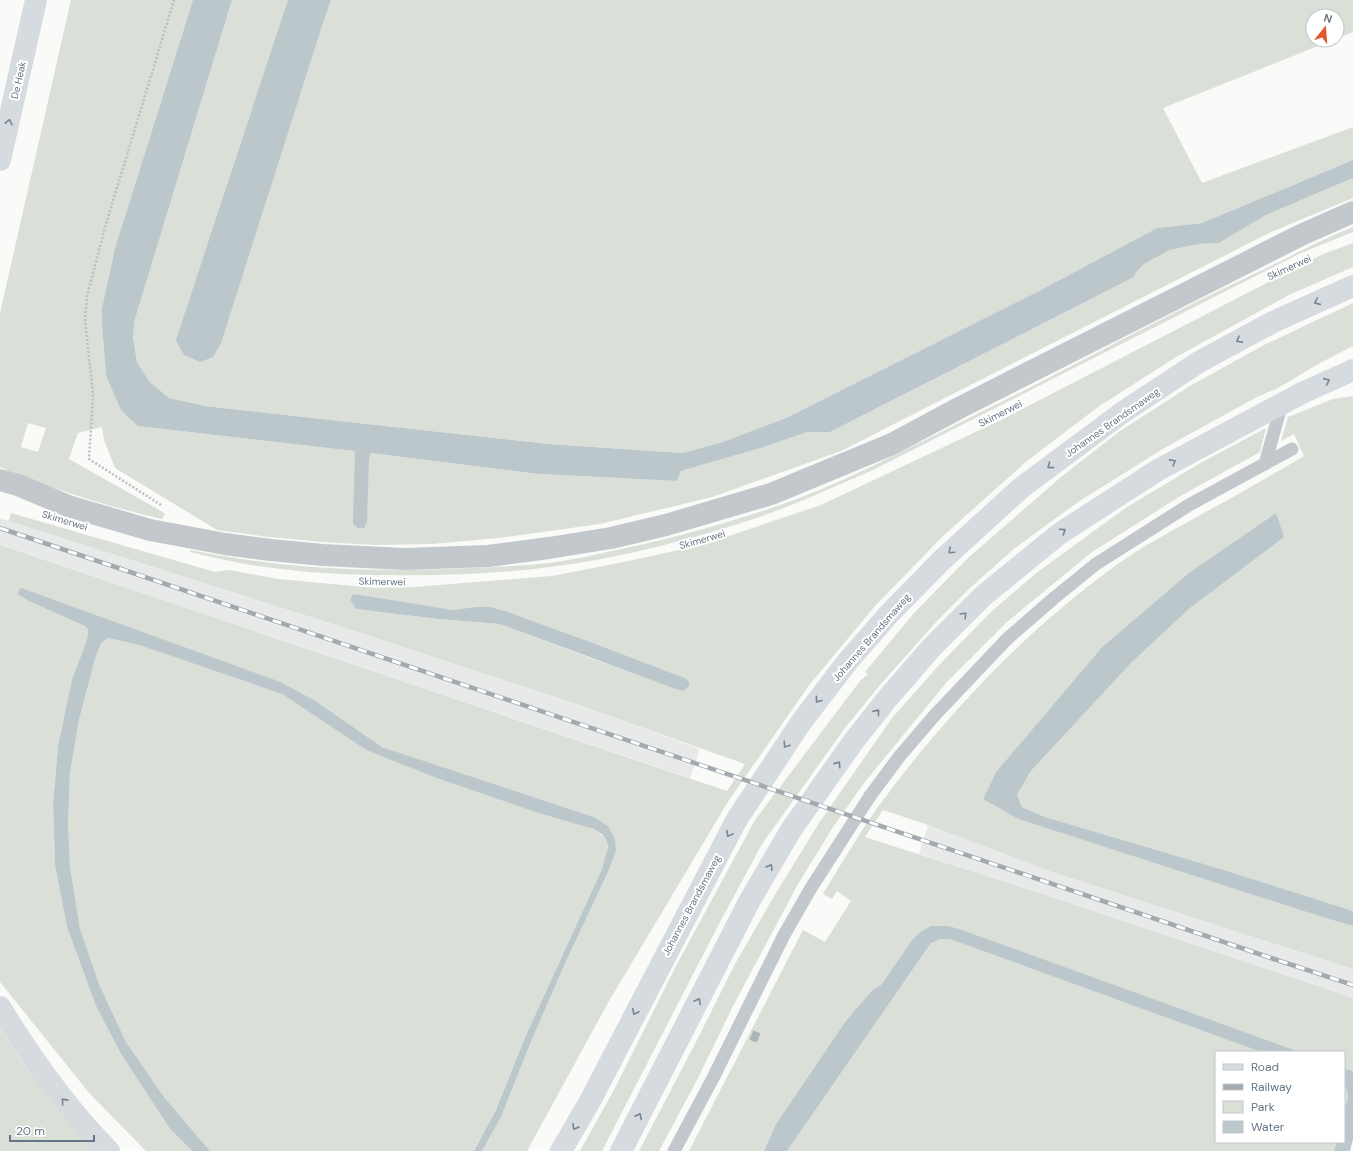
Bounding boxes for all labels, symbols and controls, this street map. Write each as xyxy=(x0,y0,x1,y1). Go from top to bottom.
north arrow xyxy=(1305,8,1345,48)
text: N xyxy=(1322,11,1334,26)
street label: De Heak xyxy=(8,60,29,100)
one-way arrow xyxy=(4,119,12,125)
street label: Skimerwei xyxy=(1265,252,1313,283)
one-way arrow xyxy=(1314,297,1322,305)
one-way arrow xyxy=(1236,336,1243,343)
one-way arrow xyxy=(1323,378,1331,386)
street label: Johannes Brandsmaweg xyxy=(1063,385,1162,460)
street label: Skimerwei xyxy=(976,397,1024,430)
one-way arrow xyxy=(1169,459,1176,466)
one-way arrow xyxy=(1047,461,1054,468)
street label: Skimerwei xyxy=(40,507,89,534)
street label: Skimerwei xyxy=(678,527,727,552)
one-way arrow xyxy=(1059,528,1066,536)
one-way arrow xyxy=(948,546,956,554)
street label: Skimerwei xyxy=(358,575,406,588)
street label: Johannes Brandsmaweg xyxy=(830,590,913,684)
one-way arrow xyxy=(959,612,967,620)
one-way arrow xyxy=(815,696,823,703)
one-way arrow xyxy=(873,709,880,716)
one-way arrow xyxy=(783,741,791,748)
one-way arrow xyxy=(833,761,841,768)
one-way arrow xyxy=(726,830,734,837)
street label: Johannes Brandsmaweg xyxy=(659,852,724,958)
one-way arrow xyxy=(765,864,772,871)
one-way arrow xyxy=(694,998,701,1005)
one-way arrow xyxy=(633,1008,640,1015)
legend xyxy=(1215,1051,1345,1143)
text: Road xyxy=(1251,1059,1279,1075)
text: Railway xyxy=(1251,1079,1292,1095)
one-way arrow xyxy=(62,1098,69,1106)
text: Park xyxy=(1251,1099,1275,1115)
one-way arrow xyxy=(634,1113,641,1121)
scale bar xyxy=(10,1117,94,1143)
text: Water xyxy=(1251,1119,1285,1135)
text: 20 m xyxy=(16,1123,45,1139)
one-way arrow xyxy=(572,1123,579,1130)

